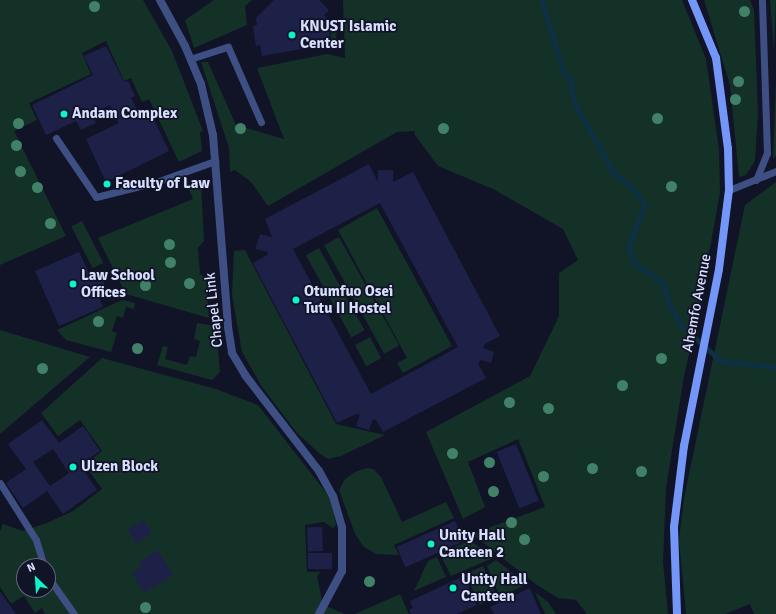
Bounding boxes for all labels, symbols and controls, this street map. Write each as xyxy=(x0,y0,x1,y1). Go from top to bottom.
place label: KNUST Islamic Center xyxy=(300,17,396,52)
marker: KNUST Islamic Center xyxy=(287,30,297,40)
place label: Andam Complex xyxy=(72,105,177,123)
marker: Andam Complex xyxy=(59,109,69,119)
place label: Faculty of Law xyxy=(115,175,210,193)
marker: Faculty of Law xyxy=(102,179,112,189)
street label: Ahemfo Avenue xyxy=(679,252,715,354)
place label: Law School Offices xyxy=(81,266,155,301)
street label: Chapel Link xyxy=(201,272,227,348)
marker: Law School Offices xyxy=(68,279,78,289)
place label: Otumfuo Osei Tutu II Hostel xyxy=(304,282,393,317)
marker: Otumfuo Osei Tutu II Hostel xyxy=(291,295,301,305)
place label: Ulzen Block xyxy=(81,458,158,476)
marker: Ulzen Block xyxy=(68,462,78,472)
place label: Unity Hall Canteen 2 xyxy=(439,526,505,561)
marker: Unity Hall Canteen 2 xyxy=(426,539,436,549)
north arrow xyxy=(16,558,56,598)
text: N xyxy=(25,560,37,575)
place label: Unity Hall Canteen xyxy=(461,570,527,605)
marker: Unity Hall Canteen xyxy=(448,583,458,593)

